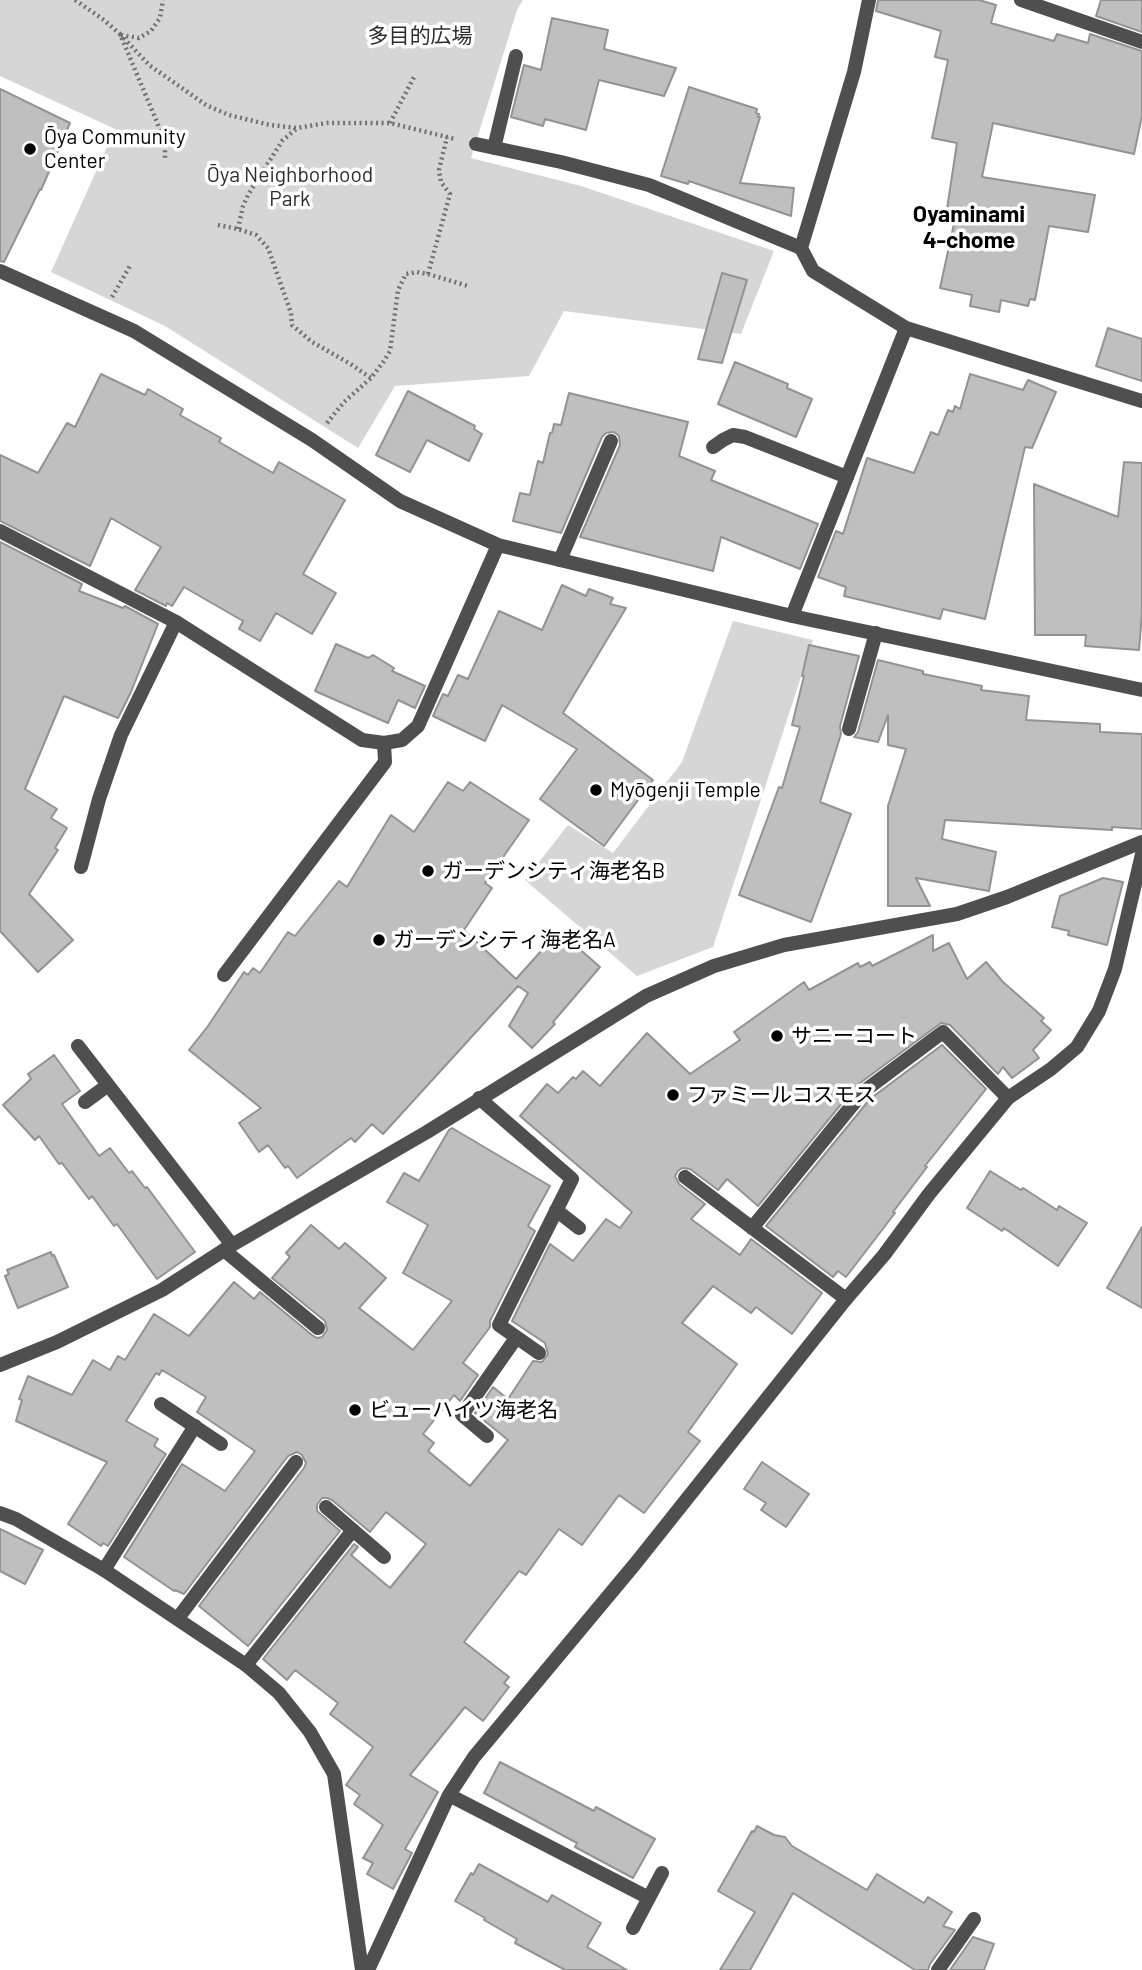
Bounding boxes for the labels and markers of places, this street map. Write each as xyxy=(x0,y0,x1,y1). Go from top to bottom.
place label: Ōya Community Center xyxy=(44,124,186,174)
marker: Ōya Community Center xyxy=(22,141,38,157)
place label: Myōgenji Temple xyxy=(610,777,761,803)
marker: Myōgenji Temple xyxy=(588,782,604,798)
place label: ガーデンシティ海老名B xyxy=(442,858,665,884)
marker: ガーデンシティ海老名B xyxy=(420,863,436,879)
place label: ガーデンシティ海老名A xyxy=(393,927,616,953)
marker: ガーデンシティ海老名A xyxy=(371,932,387,948)
place label: サニーコート xyxy=(791,1023,917,1049)
marker: サニーコート xyxy=(769,1028,785,1044)
place label: ファミールコスモス xyxy=(687,1082,876,1108)
marker: ファミールコスモス xyxy=(665,1087,681,1103)
place label: ビューハイツ海老名 xyxy=(369,1397,558,1423)
marker: ビューハイツ海老名 xyxy=(347,1402,363,1418)

